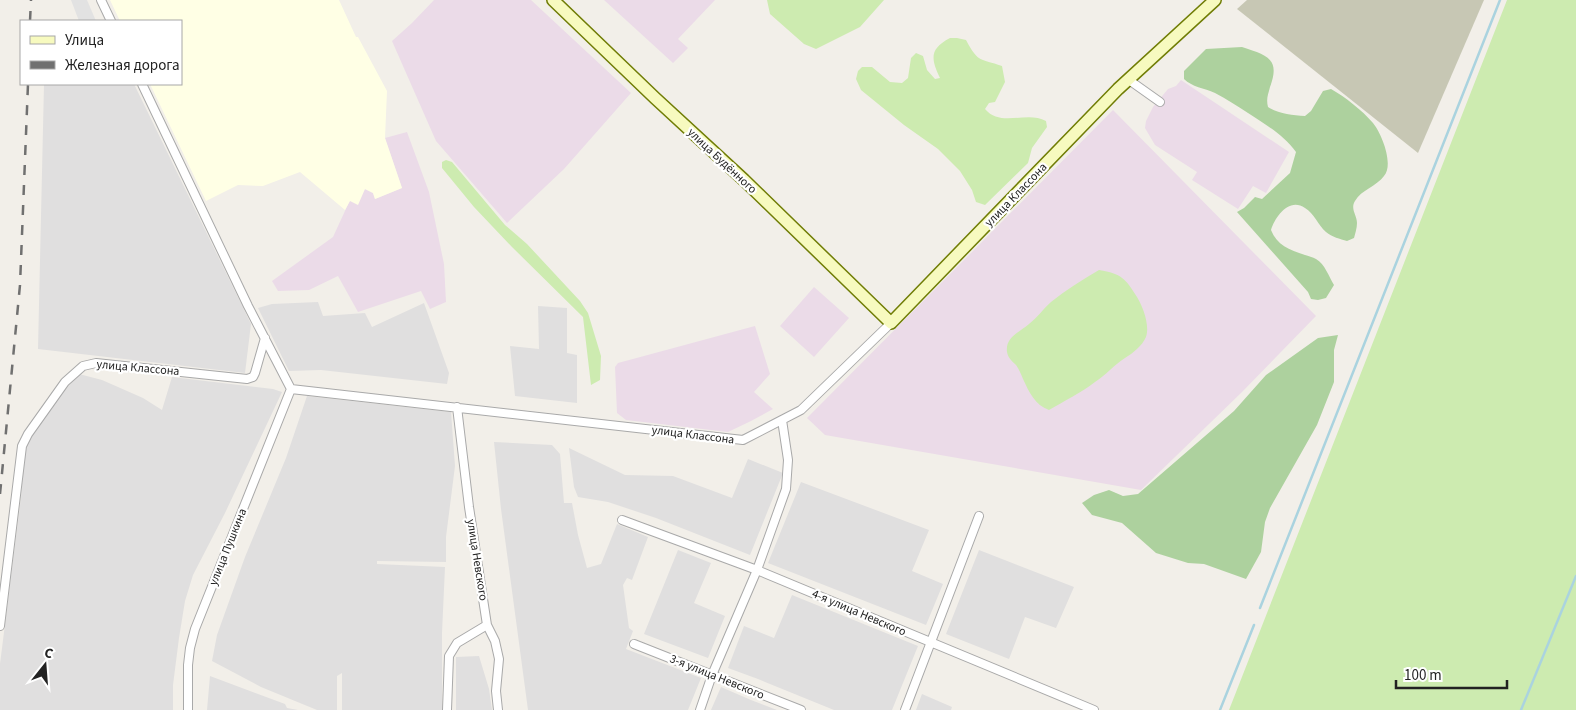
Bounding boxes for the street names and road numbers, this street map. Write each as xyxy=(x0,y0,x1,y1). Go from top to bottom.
street label: улица Будённого xyxy=(683,124,761,198)
street label: улица Классона xyxy=(981,159,1051,231)
street label: улица Классона xyxy=(96,356,180,380)
street label: улица Классона xyxy=(651,421,735,449)
street label: улица Пушкина xyxy=(205,506,251,588)
street label: улица Невского xyxy=(462,518,492,602)
street label: 4-я улица Невского xyxy=(809,586,909,640)
street label: 3-я улица Невского xyxy=(667,650,767,704)

